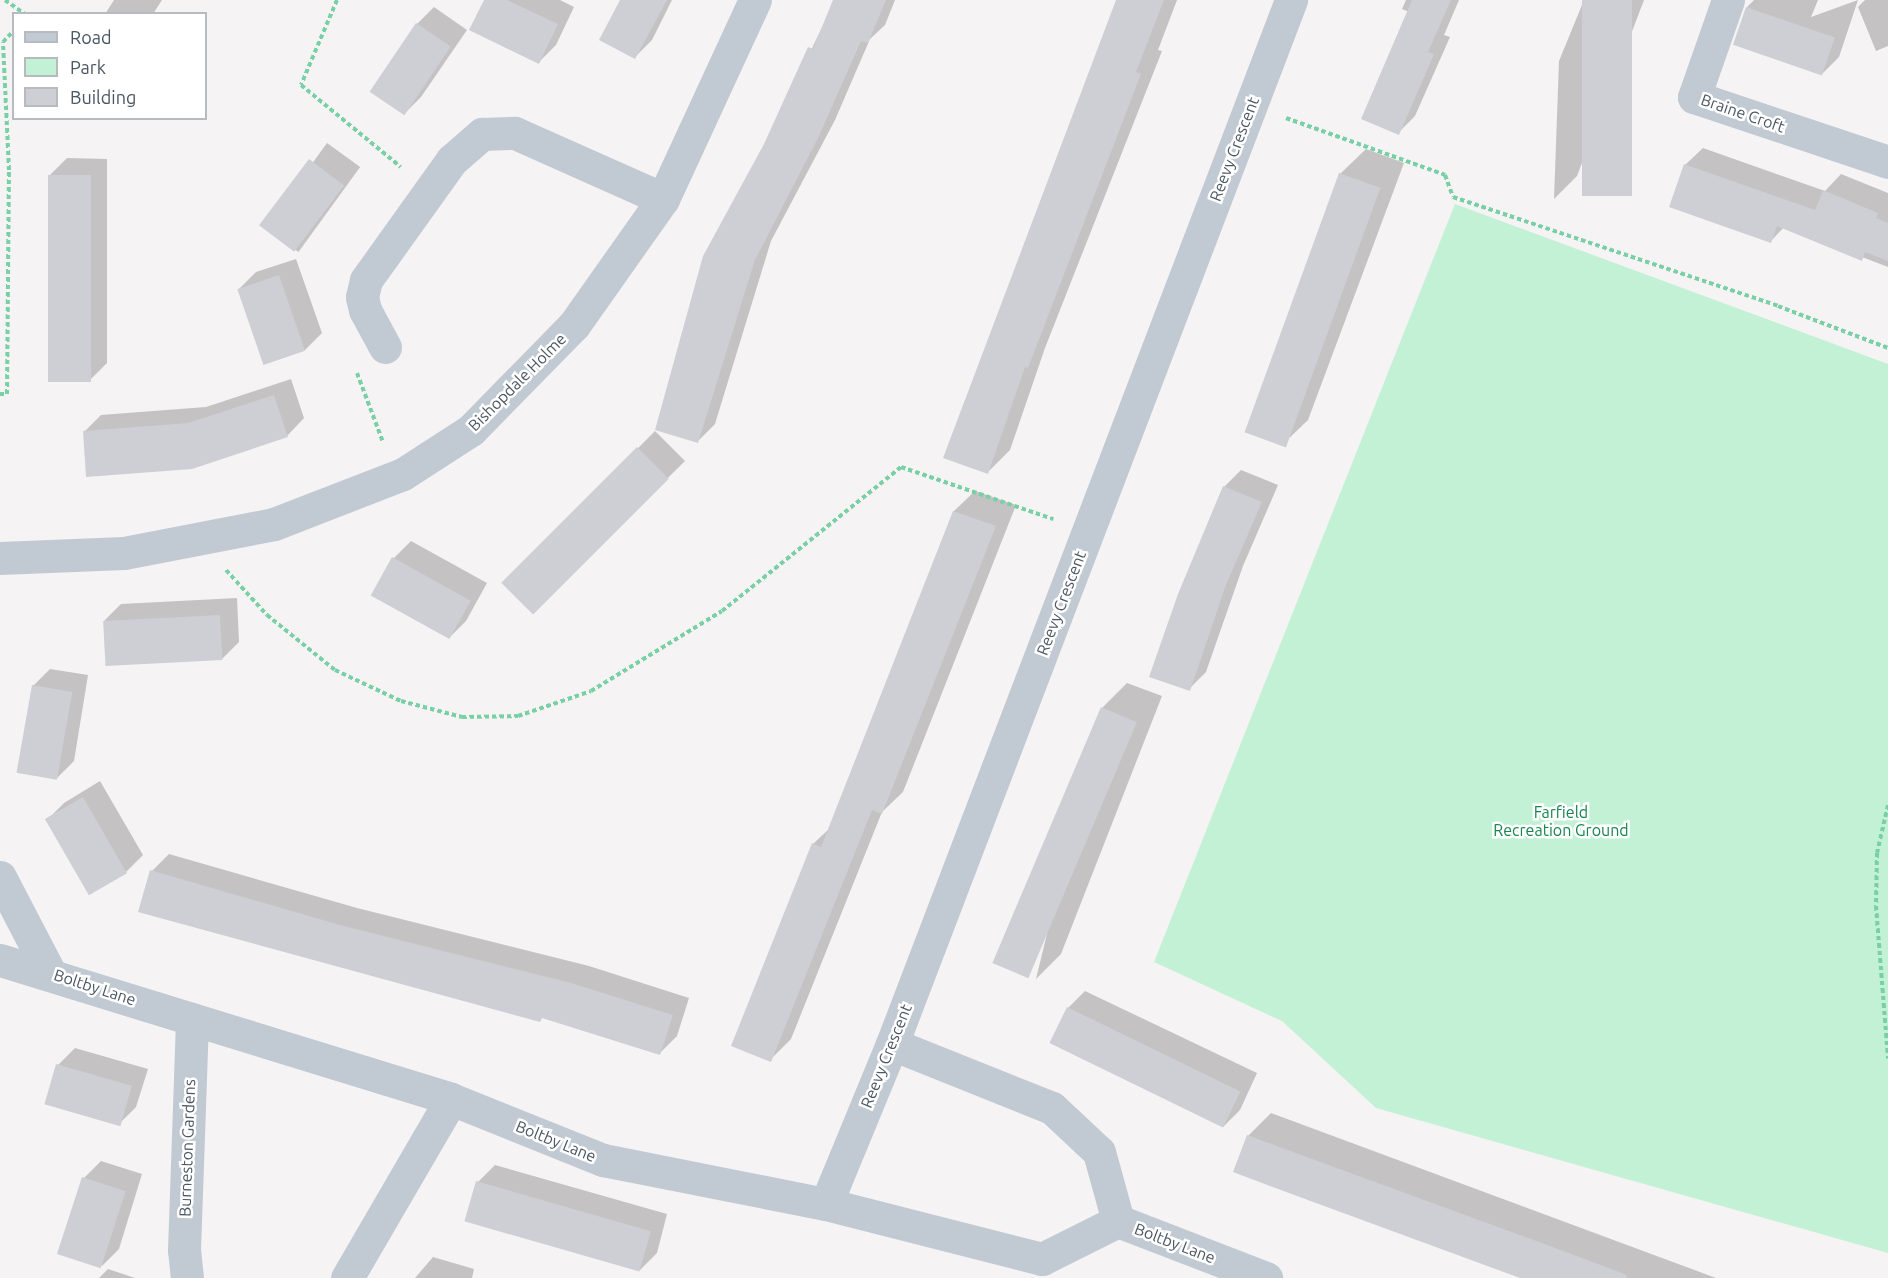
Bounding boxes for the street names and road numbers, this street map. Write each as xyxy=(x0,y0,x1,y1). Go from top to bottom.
street label: Braine Croft xyxy=(1698,90,1788,136)
street label: Reevy Crescent xyxy=(1205,94,1263,204)
street label: Bishopdale Holme xyxy=(464,329,570,435)
street label: Reevy Crescent xyxy=(1032,548,1090,658)
street label: Boltby Lane xyxy=(52,965,138,1009)
street label: Reevy Crescent xyxy=(856,1001,916,1111)
street label: Burneston Gardens xyxy=(175,1079,199,1217)
street label: Boltby Lane xyxy=(513,1116,599,1166)
street label: Boltby Lane xyxy=(1132,1219,1218,1267)

